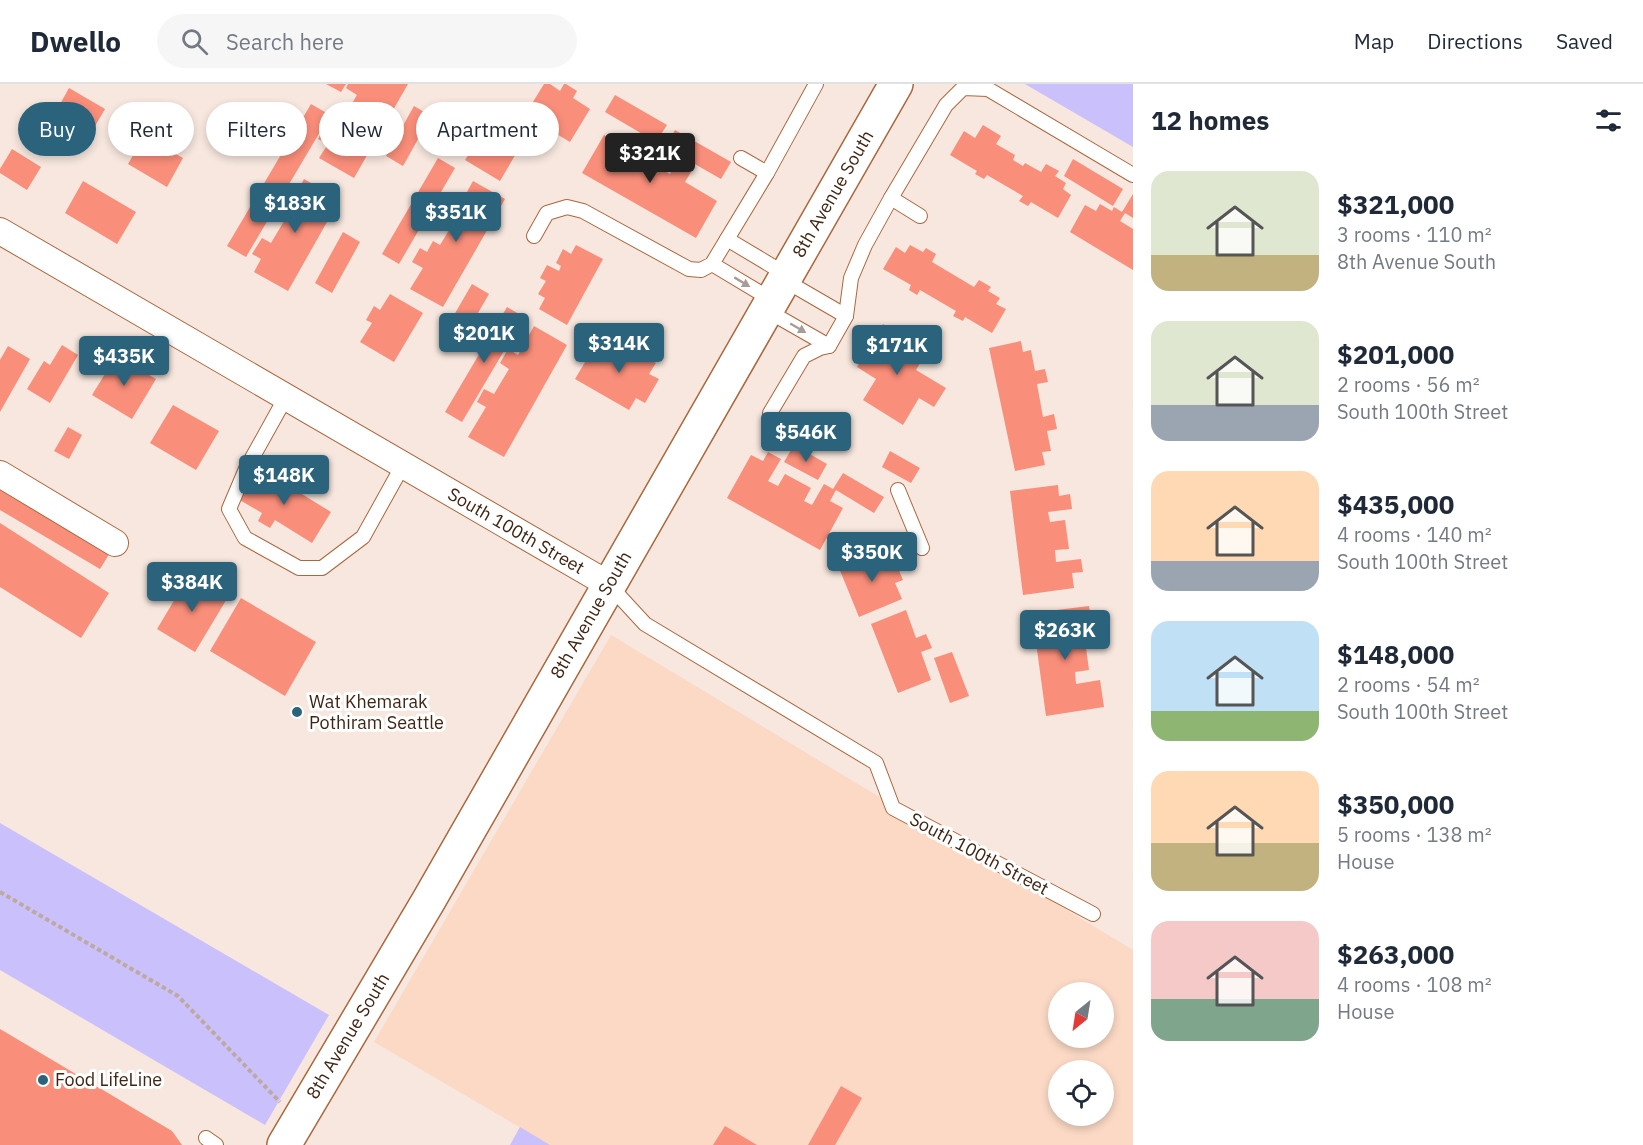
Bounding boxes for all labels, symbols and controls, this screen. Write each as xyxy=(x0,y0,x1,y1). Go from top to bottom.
search box xyxy=(157,14,577,68)
text: Dwello xyxy=(30,23,121,60)
icon: search xyxy=(178,25,211,58)
text: Search here xyxy=(226,27,344,56)
text: Map xyxy=(1354,27,1394,55)
text: Directions xyxy=(1427,27,1523,55)
text: Saved xyxy=(1556,27,1613,55)
chip: Buy xyxy=(18,102,96,156)
chip: Rent xyxy=(108,102,194,156)
chip: Filters xyxy=(206,102,307,156)
chip: New xyxy=(319,102,404,156)
chip: Apartment xyxy=(416,102,559,156)
text: 12 homes xyxy=(1151,103,1269,137)
icon: filters xyxy=(1592,104,1625,137)
street label: 8th Avenue South xyxy=(787,126,878,262)
pin: $321K xyxy=(608,133,692,184)
text: $321K xyxy=(619,139,681,166)
pin: $183K xyxy=(253,183,337,234)
text: $321,000 xyxy=(1337,187,1454,221)
text: $183K xyxy=(264,189,326,216)
pin: $351K xyxy=(414,192,498,243)
icon: home xyxy=(1199,195,1271,267)
text: $351K xyxy=(425,198,487,225)
text: 3 rooms · 110 m² xyxy=(1337,221,1492,248)
text: 8th Avenue South xyxy=(1337,248,1496,275)
one-way arrow xyxy=(734,277,750,288)
pin: $201K xyxy=(442,313,526,364)
text: $201K xyxy=(453,319,515,346)
pin: $314K xyxy=(577,323,661,374)
one-way arrow xyxy=(790,323,807,333)
pin: $171K xyxy=(855,325,939,376)
text: $314K xyxy=(588,329,650,356)
text: $171K xyxy=(866,331,928,358)
pin: $435K xyxy=(82,336,166,387)
text: $201,000 xyxy=(1337,337,1454,371)
text: $435K xyxy=(93,342,155,369)
icon: home xyxy=(1199,345,1271,417)
text: 2 rooms · 56 m² xyxy=(1337,371,1480,398)
text: South 100th Street xyxy=(1337,398,1508,425)
pin: $546K xyxy=(764,412,848,463)
text: $546K xyxy=(775,418,837,445)
pin: $148K xyxy=(242,455,326,506)
text: $148K xyxy=(253,461,315,488)
street label: South 100th Street xyxy=(444,482,589,579)
text: $435,000 xyxy=(1337,487,1454,521)
icon: home xyxy=(1199,495,1271,567)
text: 4 rooms · 140 m² xyxy=(1337,521,1492,548)
pin: $350K xyxy=(830,532,914,583)
text: $350K xyxy=(841,538,903,565)
street label: 8th Avenue South xyxy=(545,547,636,683)
text: South 100th Street xyxy=(1337,548,1508,575)
pin: $384K xyxy=(150,562,234,613)
text: $384K xyxy=(161,568,223,595)
pin: $263K xyxy=(1023,610,1107,661)
text: $263K xyxy=(1034,616,1096,643)
text: $148,000 xyxy=(1337,637,1454,671)
icon: home xyxy=(1199,645,1271,717)
text: 2 rooms · 54 m² xyxy=(1337,671,1480,698)
place label: Wat Khemarak Pothiram Seattle xyxy=(309,690,444,734)
text: South 100th Street xyxy=(1337,698,1508,725)
marker: Wat Khemarak Pothiram Seattle xyxy=(290,705,304,719)
text: $350,000 xyxy=(1337,787,1454,821)
icon: home xyxy=(1199,795,1271,867)
street label: South 100th Street xyxy=(906,807,1053,900)
text: 5 rooms · 138 m² xyxy=(1337,821,1492,848)
text: House xyxy=(1337,848,1394,875)
text: $263,000 xyxy=(1337,937,1454,971)
icon: home xyxy=(1199,945,1271,1017)
street label: 8th Avenue South xyxy=(301,968,394,1103)
text: 4 rooms · 108 m² xyxy=(1337,971,1492,998)
north arrow xyxy=(1048,982,1114,1048)
map controls xyxy=(1048,982,1114,1126)
text: House xyxy=(1337,998,1394,1025)
button: locate xyxy=(1048,1060,1114,1126)
place label: Food LifeLine xyxy=(55,1068,162,1091)
marker: Food LifeLine xyxy=(36,1073,50,1087)

